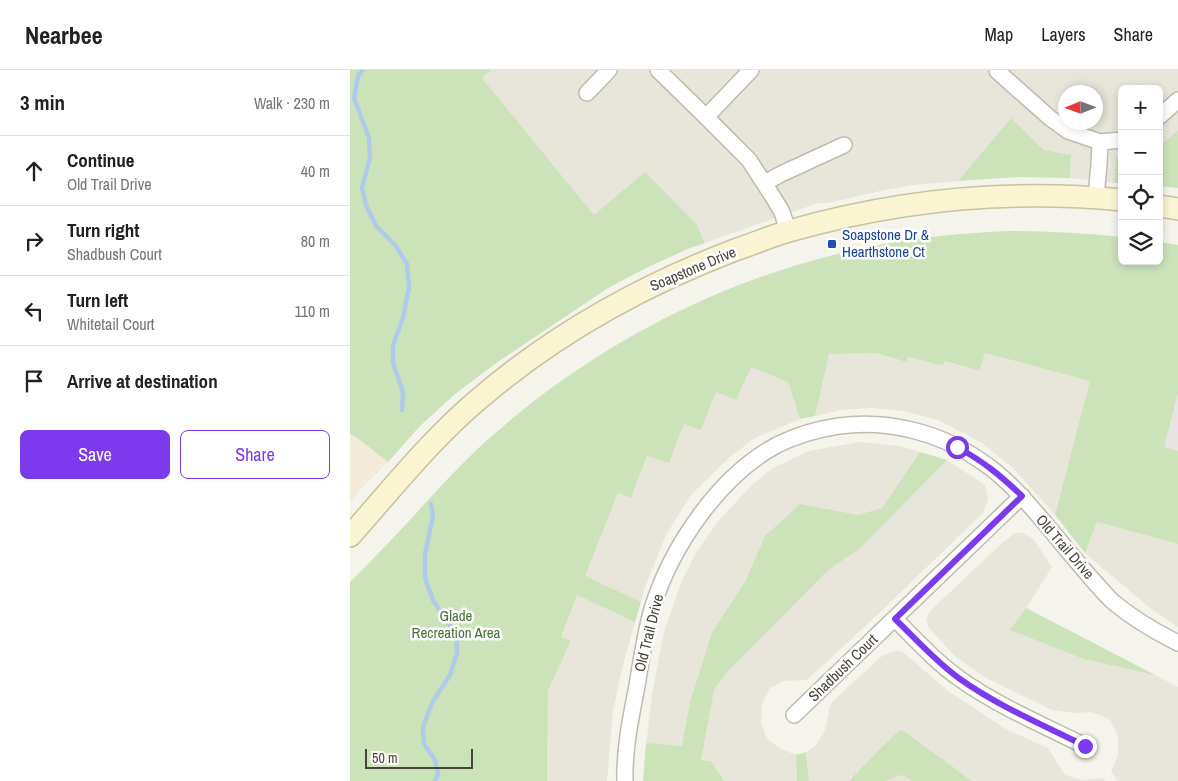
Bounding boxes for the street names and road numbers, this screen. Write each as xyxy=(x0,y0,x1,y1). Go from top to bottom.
street label: Soapstone Drive xyxy=(647,241,739,296)
street label: Old Trail Drive xyxy=(1031,510,1099,584)
street label: Old Trail Drive xyxy=(629,592,668,674)
street label: Shadbush Court xyxy=(803,629,882,706)

